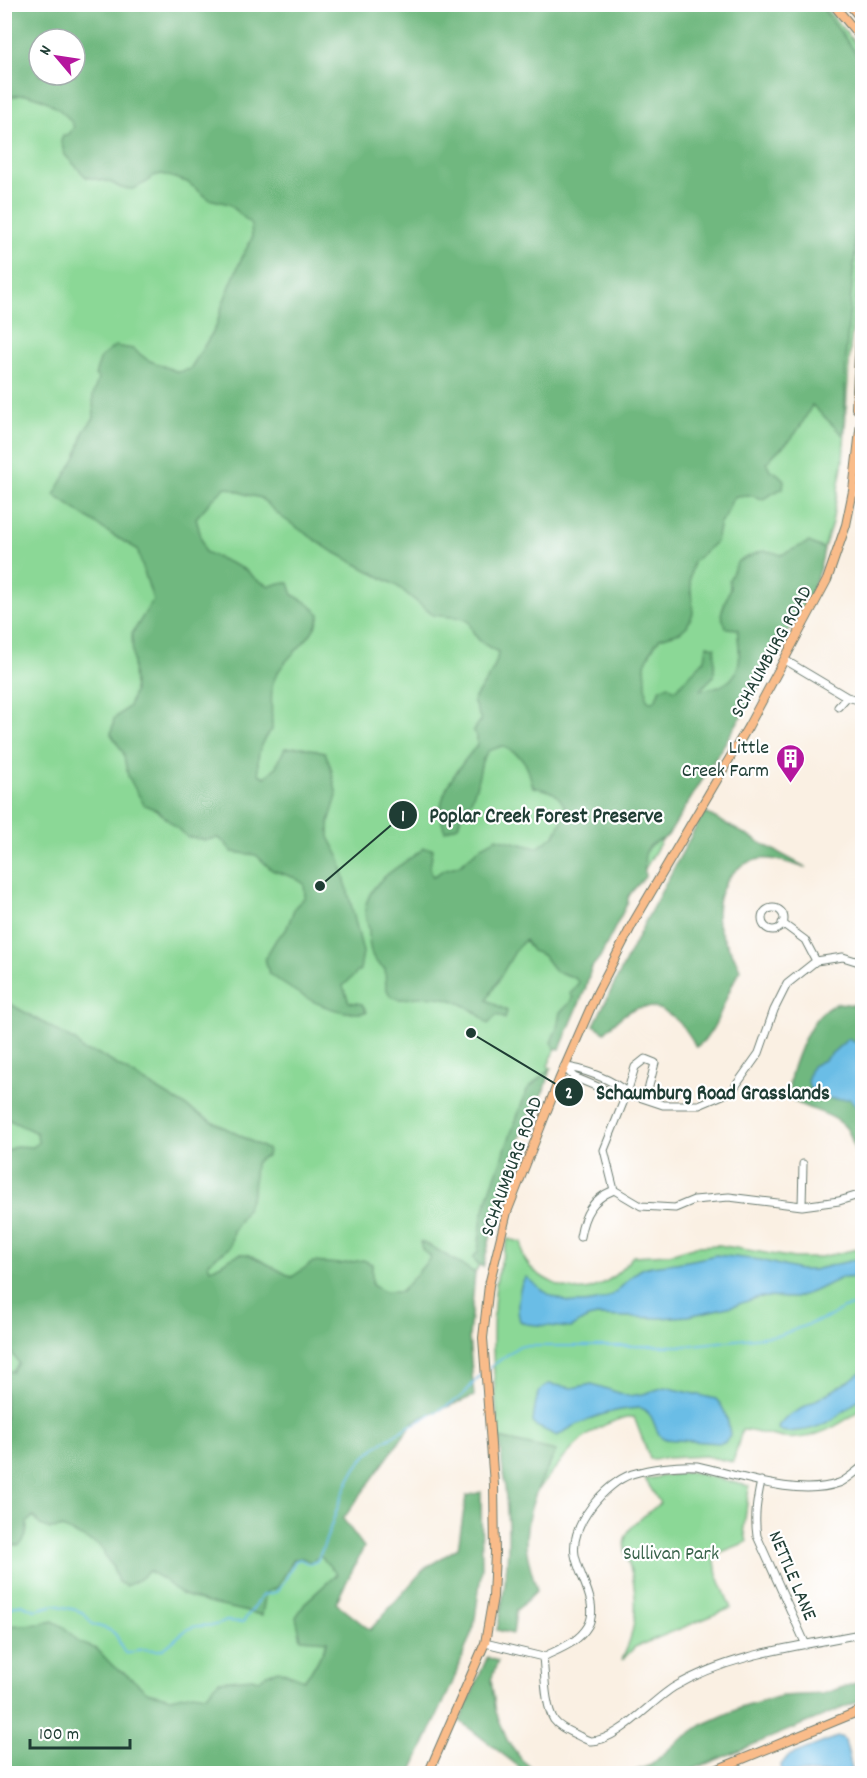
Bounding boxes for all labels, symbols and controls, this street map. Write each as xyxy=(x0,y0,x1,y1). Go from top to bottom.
north arrow xyxy=(27,27,87,87)
text: N xyxy=(34,42,58,60)
street label: SCHAUMBURG ROAD xyxy=(725,581,821,724)
place label: Little Creek Farm xyxy=(682,735,769,786)
building icon: Little Creek Farm xyxy=(774,742,806,784)
callout: Poplar Creek Forest Preserve xyxy=(388,796,675,835)
text: Poplar Creek Forest Preserve xyxy=(429,803,663,833)
text: 1 xyxy=(401,805,405,830)
callout: Schaumburg Road Grasslands xyxy=(554,1072,842,1111)
text: Schaumburg Road Grasslands xyxy=(596,1080,830,1110)
text: 2 xyxy=(565,1082,573,1107)
street label: SCHAUMBURG ROAD xyxy=(474,1093,551,1241)
street label: NETTLE LANE xyxy=(760,1527,823,1625)
park label: Sullivan Park xyxy=(623,1541,719,1569)
scale bar xyxy=(30,1712,130,1750)
text: 100 m xyxy=(39,1723,79,1748)

